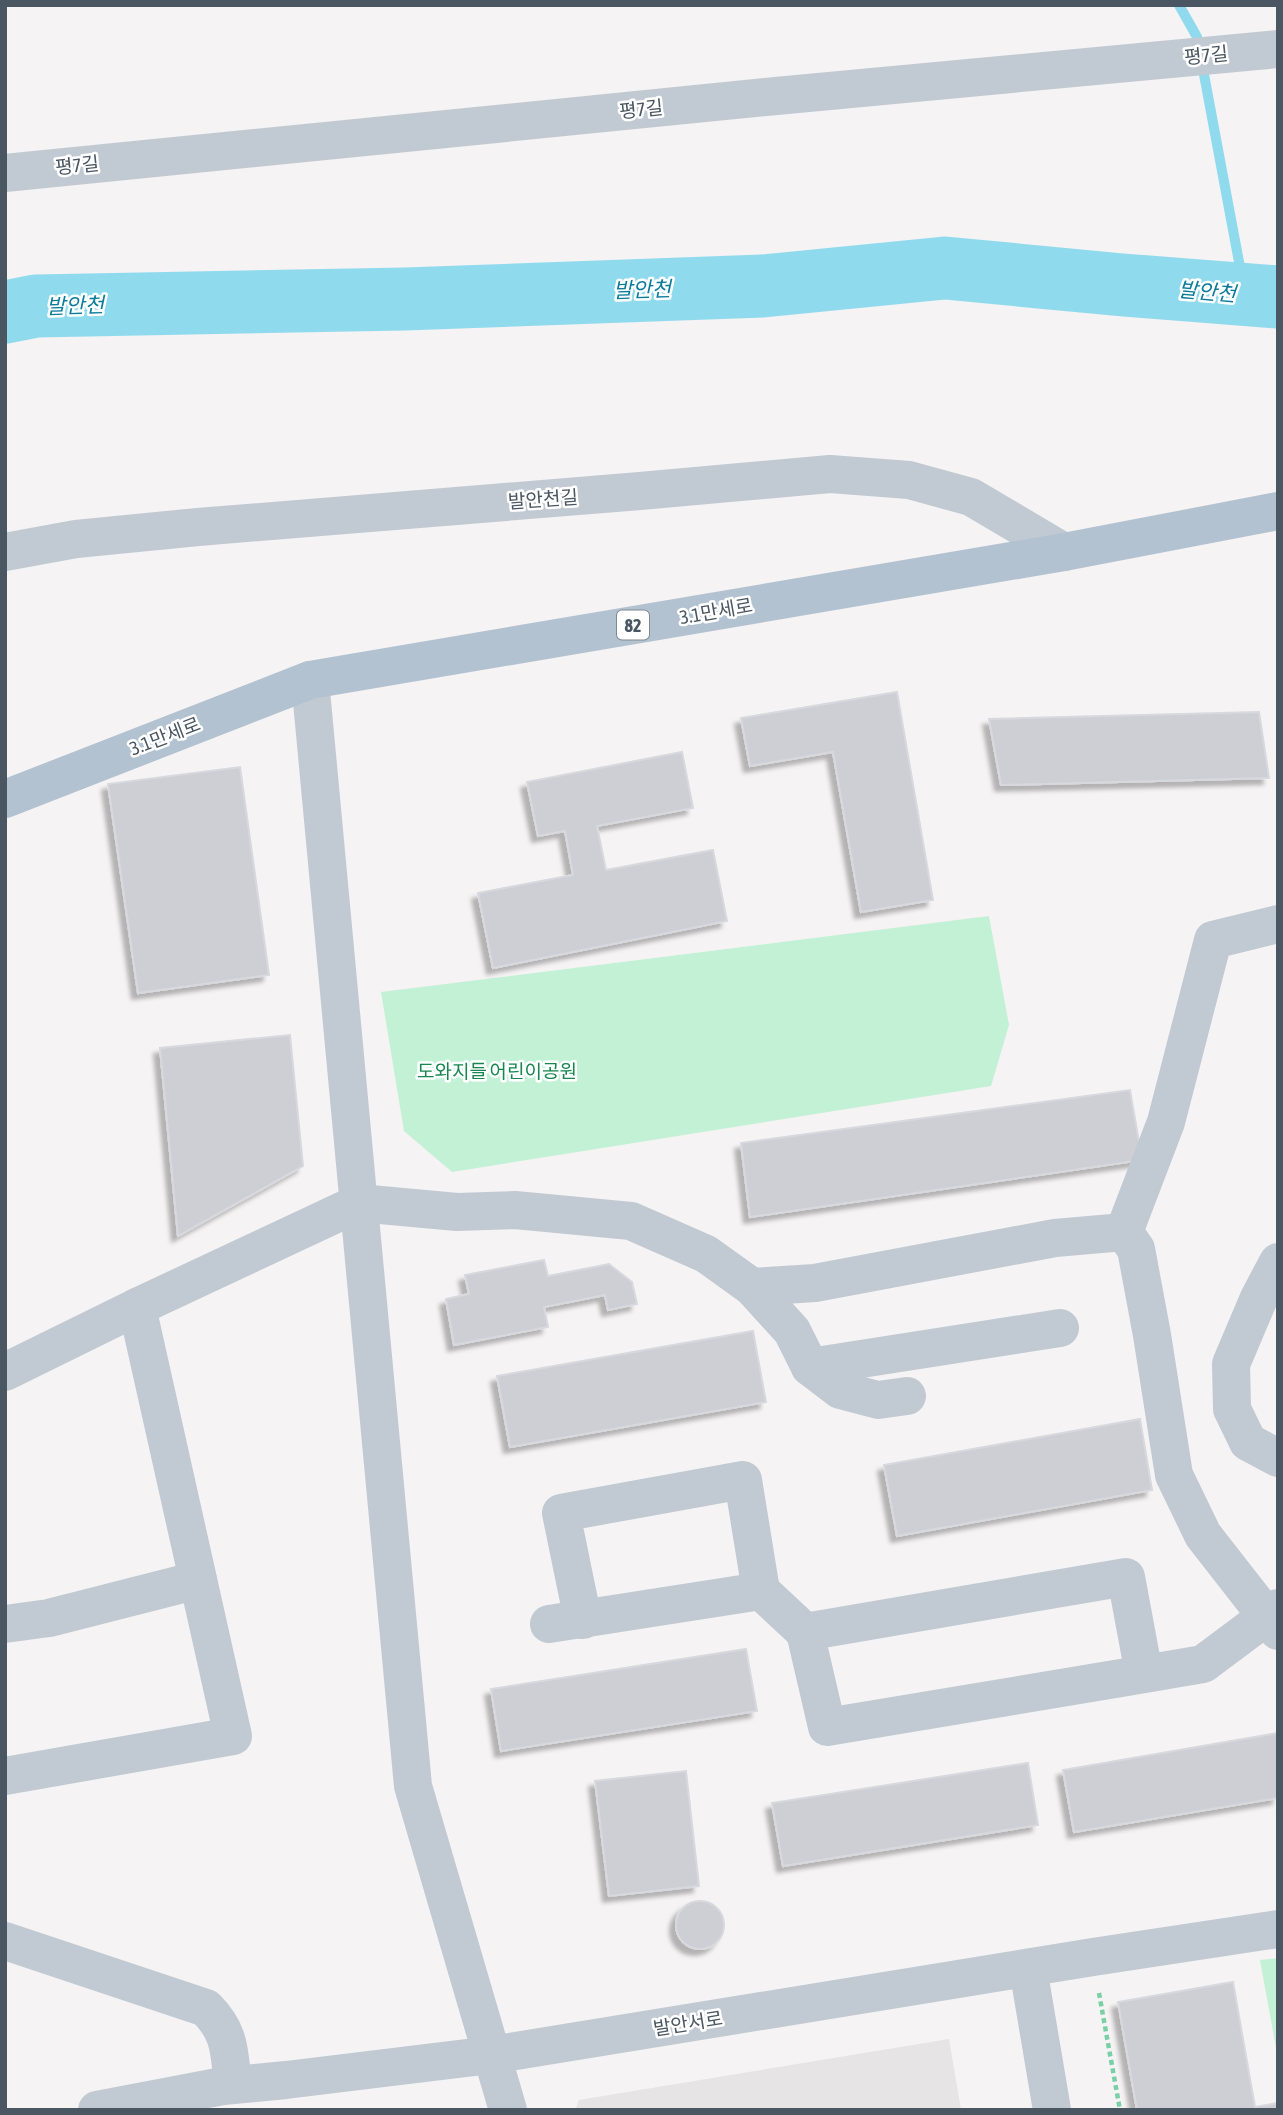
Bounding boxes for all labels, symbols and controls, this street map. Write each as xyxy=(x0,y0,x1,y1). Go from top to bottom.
street label: 평7길 xyxy=(1183,42,1229,68)
street label: 평7길 xyxy=(618,96,664,122)
street label: 평7길 xyxy=(54,152,100,178)
water label: 발안천 xyxy=(613,276,674,302)
water label: 발안천 xyxy=(1177,277,1240,306)
water label: 발안천 xyxy=(46,292,107,318)
street label: 발안천길 xyxy=(507,486,579,512)
street label: 3.1만세로 xyxy=(678,594,754,628)
road number: 82 xyxy=(617,610,649,640)
street label: 3.1만세로 xyxy=(127,713,203,759)
park label: 도와지들 어린이공원 xyxy=(417,1060,577,1082)
street label: 발안서로 xyxy=(652,2007,724,2039)

